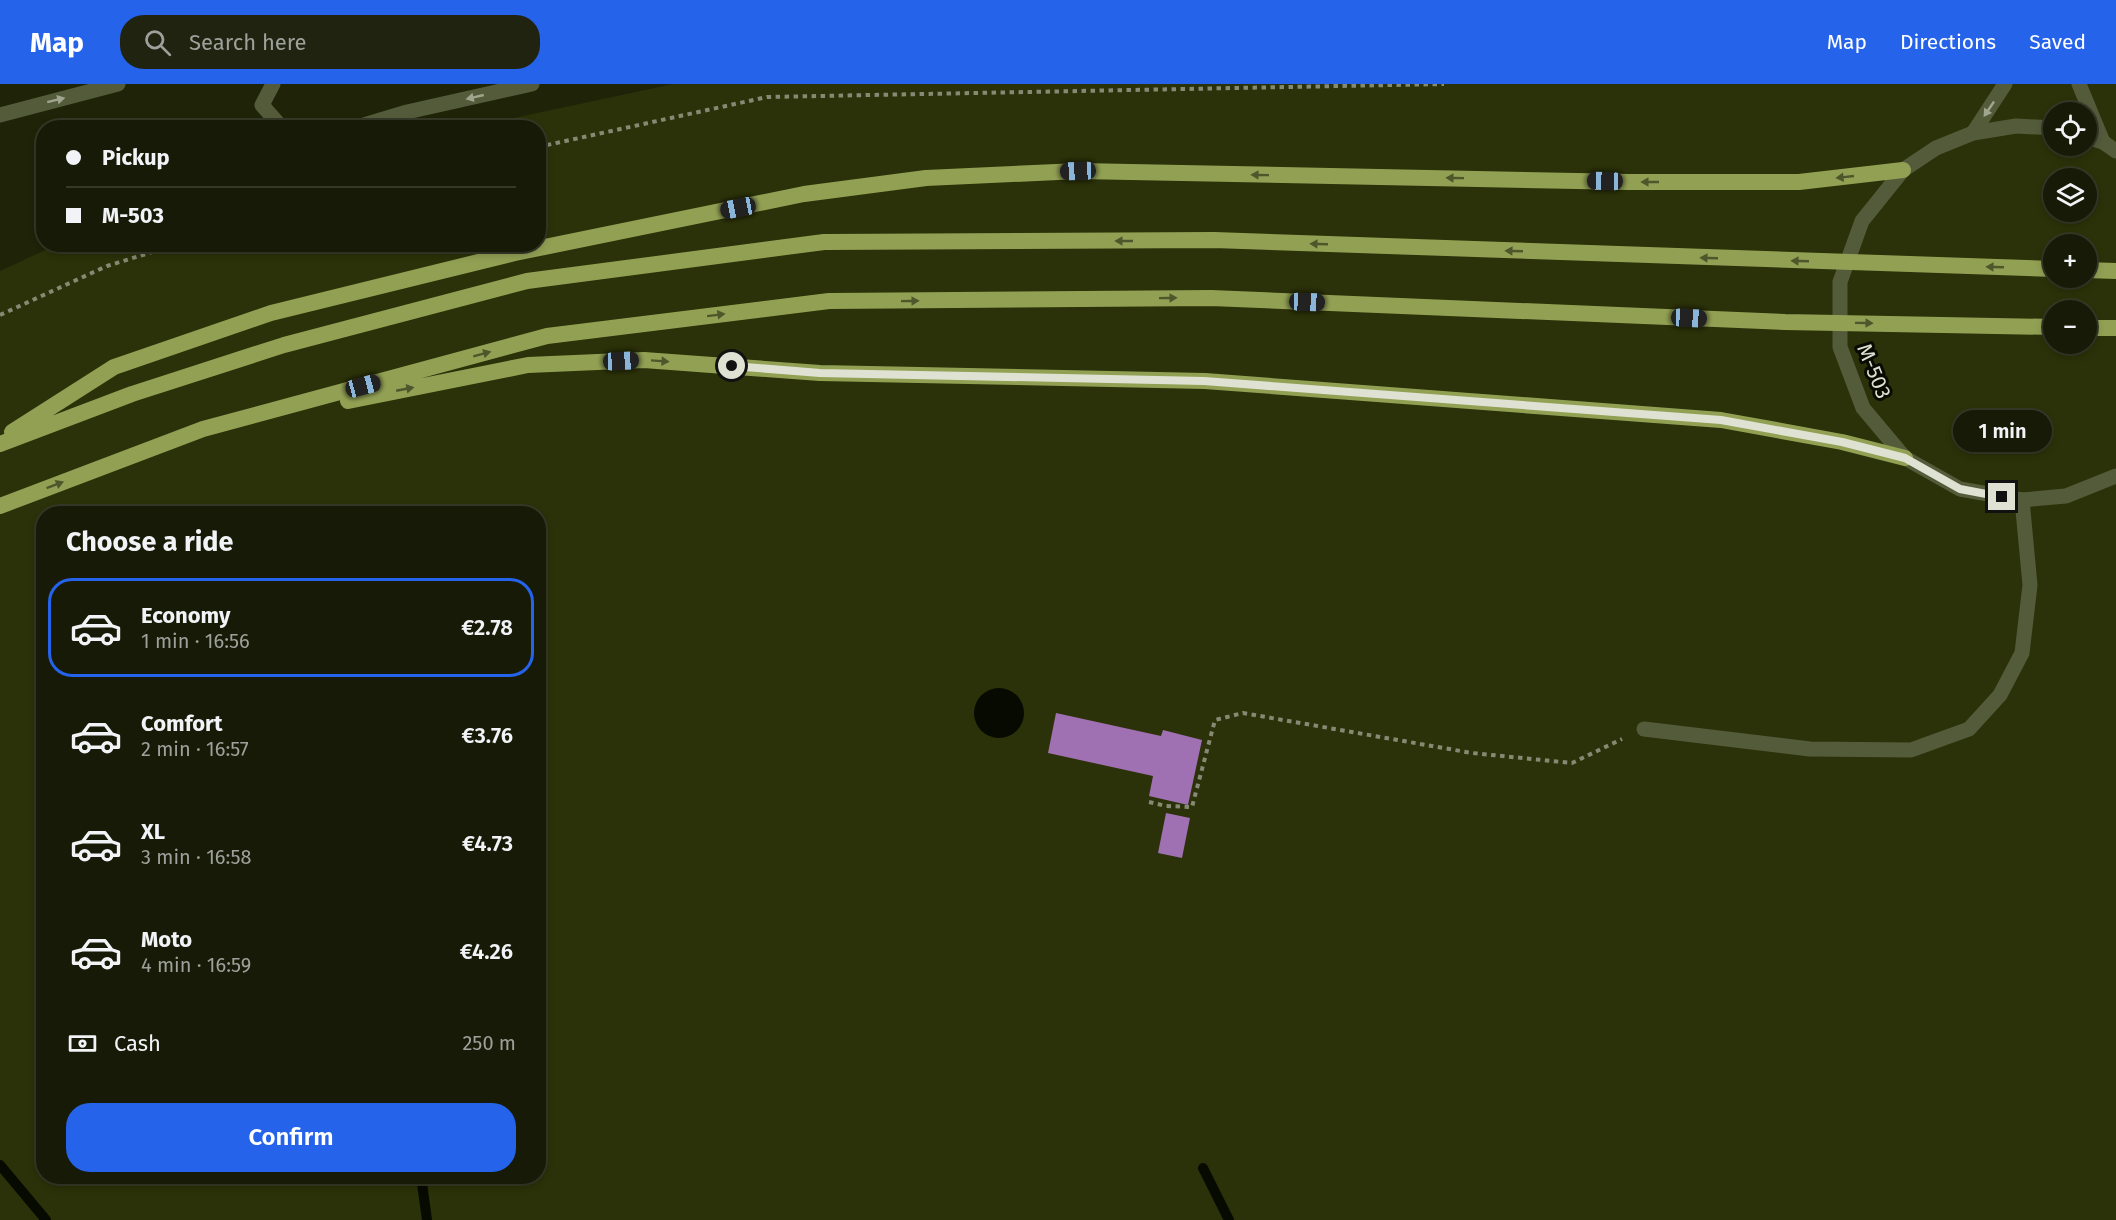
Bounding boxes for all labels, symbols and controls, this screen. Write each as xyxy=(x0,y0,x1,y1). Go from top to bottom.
search box xyxy=(120,15,540,69)
text: Map xyxy=(30,26,84,59)
icon: search xyxy=(141,26,174,59)
text: Search here xyxy=(189,29,307,56)
text: Map xyxy=(1827,29,1867,55)
text: Directions xyxy=(1900,29,1996,55)
text: Saved xyxy=(2029,29,2086,55)
one-way arrow xyxy=(466,93,485,102)
one-way arrow xyxy=(47,94,66,104)
one-way arrow xyxy=(1983,100,1995,116)
map controls xyxy=(2043,102,2097,354)
button: locate xyxy=(2043,102,2097,156)
text: Pickup xyxy=(102,144,170,171)
car xyxy=(1060,161,1096,181)
button: layers xyxy=(2043,168,2097,222)
one-way arrow xyxy=(1251,170,1270,180)
car xyxy=(1587,172,1623,190)
one-way arrow xyxy=(1836,172,1855,182)
one-way arrow xyxy=(1446,174,1465,183)
one-way arrow xyxy=(1641,177,1660,187)
car xyxy=(719,196,757,220)
text: M-503 xyxy=(102,202,164,229)
button: + xyxy=(2043,234,2097,288)
one-way arrow xyxy=(1114,236,1133,246)
one-way arrow xyxy=(1309,239,1328,249)
one-way arrow xyxy=(1504,246,1523,256)
one-way arrow xyxy=(1699,253,1718,263)
one-way arrow xyxy=(1791,256,1810,266)
one-way arrow xyxy=(1986,263,2005,272)
car xyxy=(1289,292,1325,312)
one-way arrow xyxy=(1158,293,1177,303)
one-way arrow xyxy=(900,296,919,305)
button: − xyxy=(2043,300,2097,354)
car xyxy=(1671,308,1707,328)
one-way arrow xyxy=(706,311,725,320)
one-way arrow xyxy=(1855,319,1874,328)
street label: M-503 xyxy=(1851,340,1897,402)
one-way arrow xyxy=(473,348,492,358)
car xyxy=(603,351,639,371)
route start xyxy=(718,352,745,379)
one-way arrow xyxy=(650,356,669,366)
car xyxy=(343,373,383,399)
one-way arrow xyxy=(395,384,414,393)
callout: 1 min xyxy=(1952,410,2052,452)
text: 1 min xyxy=(1978,419,2027,443)
one-way arrow xyxy=(46,480,64,489)
route end xyxy=(1988,483,2015,510)
text: Choose a ride xyxy=(66,526,233,558)
icon: car xyxy=(69,601,123,655)
text: Economy xyxy=(141,602,230,629)
text: €2.78 xyxy=(461,614,513,641)
text: 1 min · 16:56 xyxy=(141,629,250,653)
icon: car xyxy=(69,709,123,763)
text: Comfort xyxy=(141,710,222,737)
text: €3.76 xyxy=(461,722,513,749)
text: 2 min · 16:57 xyxy=(141,737,249,761)
icon: car xyxy=(69,817,123,871)
text: XL xyxy=(141,818,165,845)
text: €4.73 xyxy=(462,830,513,857)
text: 3 min · 16:58 xyxy=(141,845,251,869)
icon: car xyxy=(69,925,123,979)
text: Moto xyxy=(141,926,192,953)
text: €4.26 xyxy=(460,938,513,965)
text: 4 min · 16:59 xyxy=(141,953,251,977)
icon: cash xyxy=(66,1027,99,1060)
text: Cash xyxy=(114,1030,161,1057)
text: 250 m xyxy=(462,1031,516,1055)
button: Confirm xyxy=(66,1103,516,1172)

